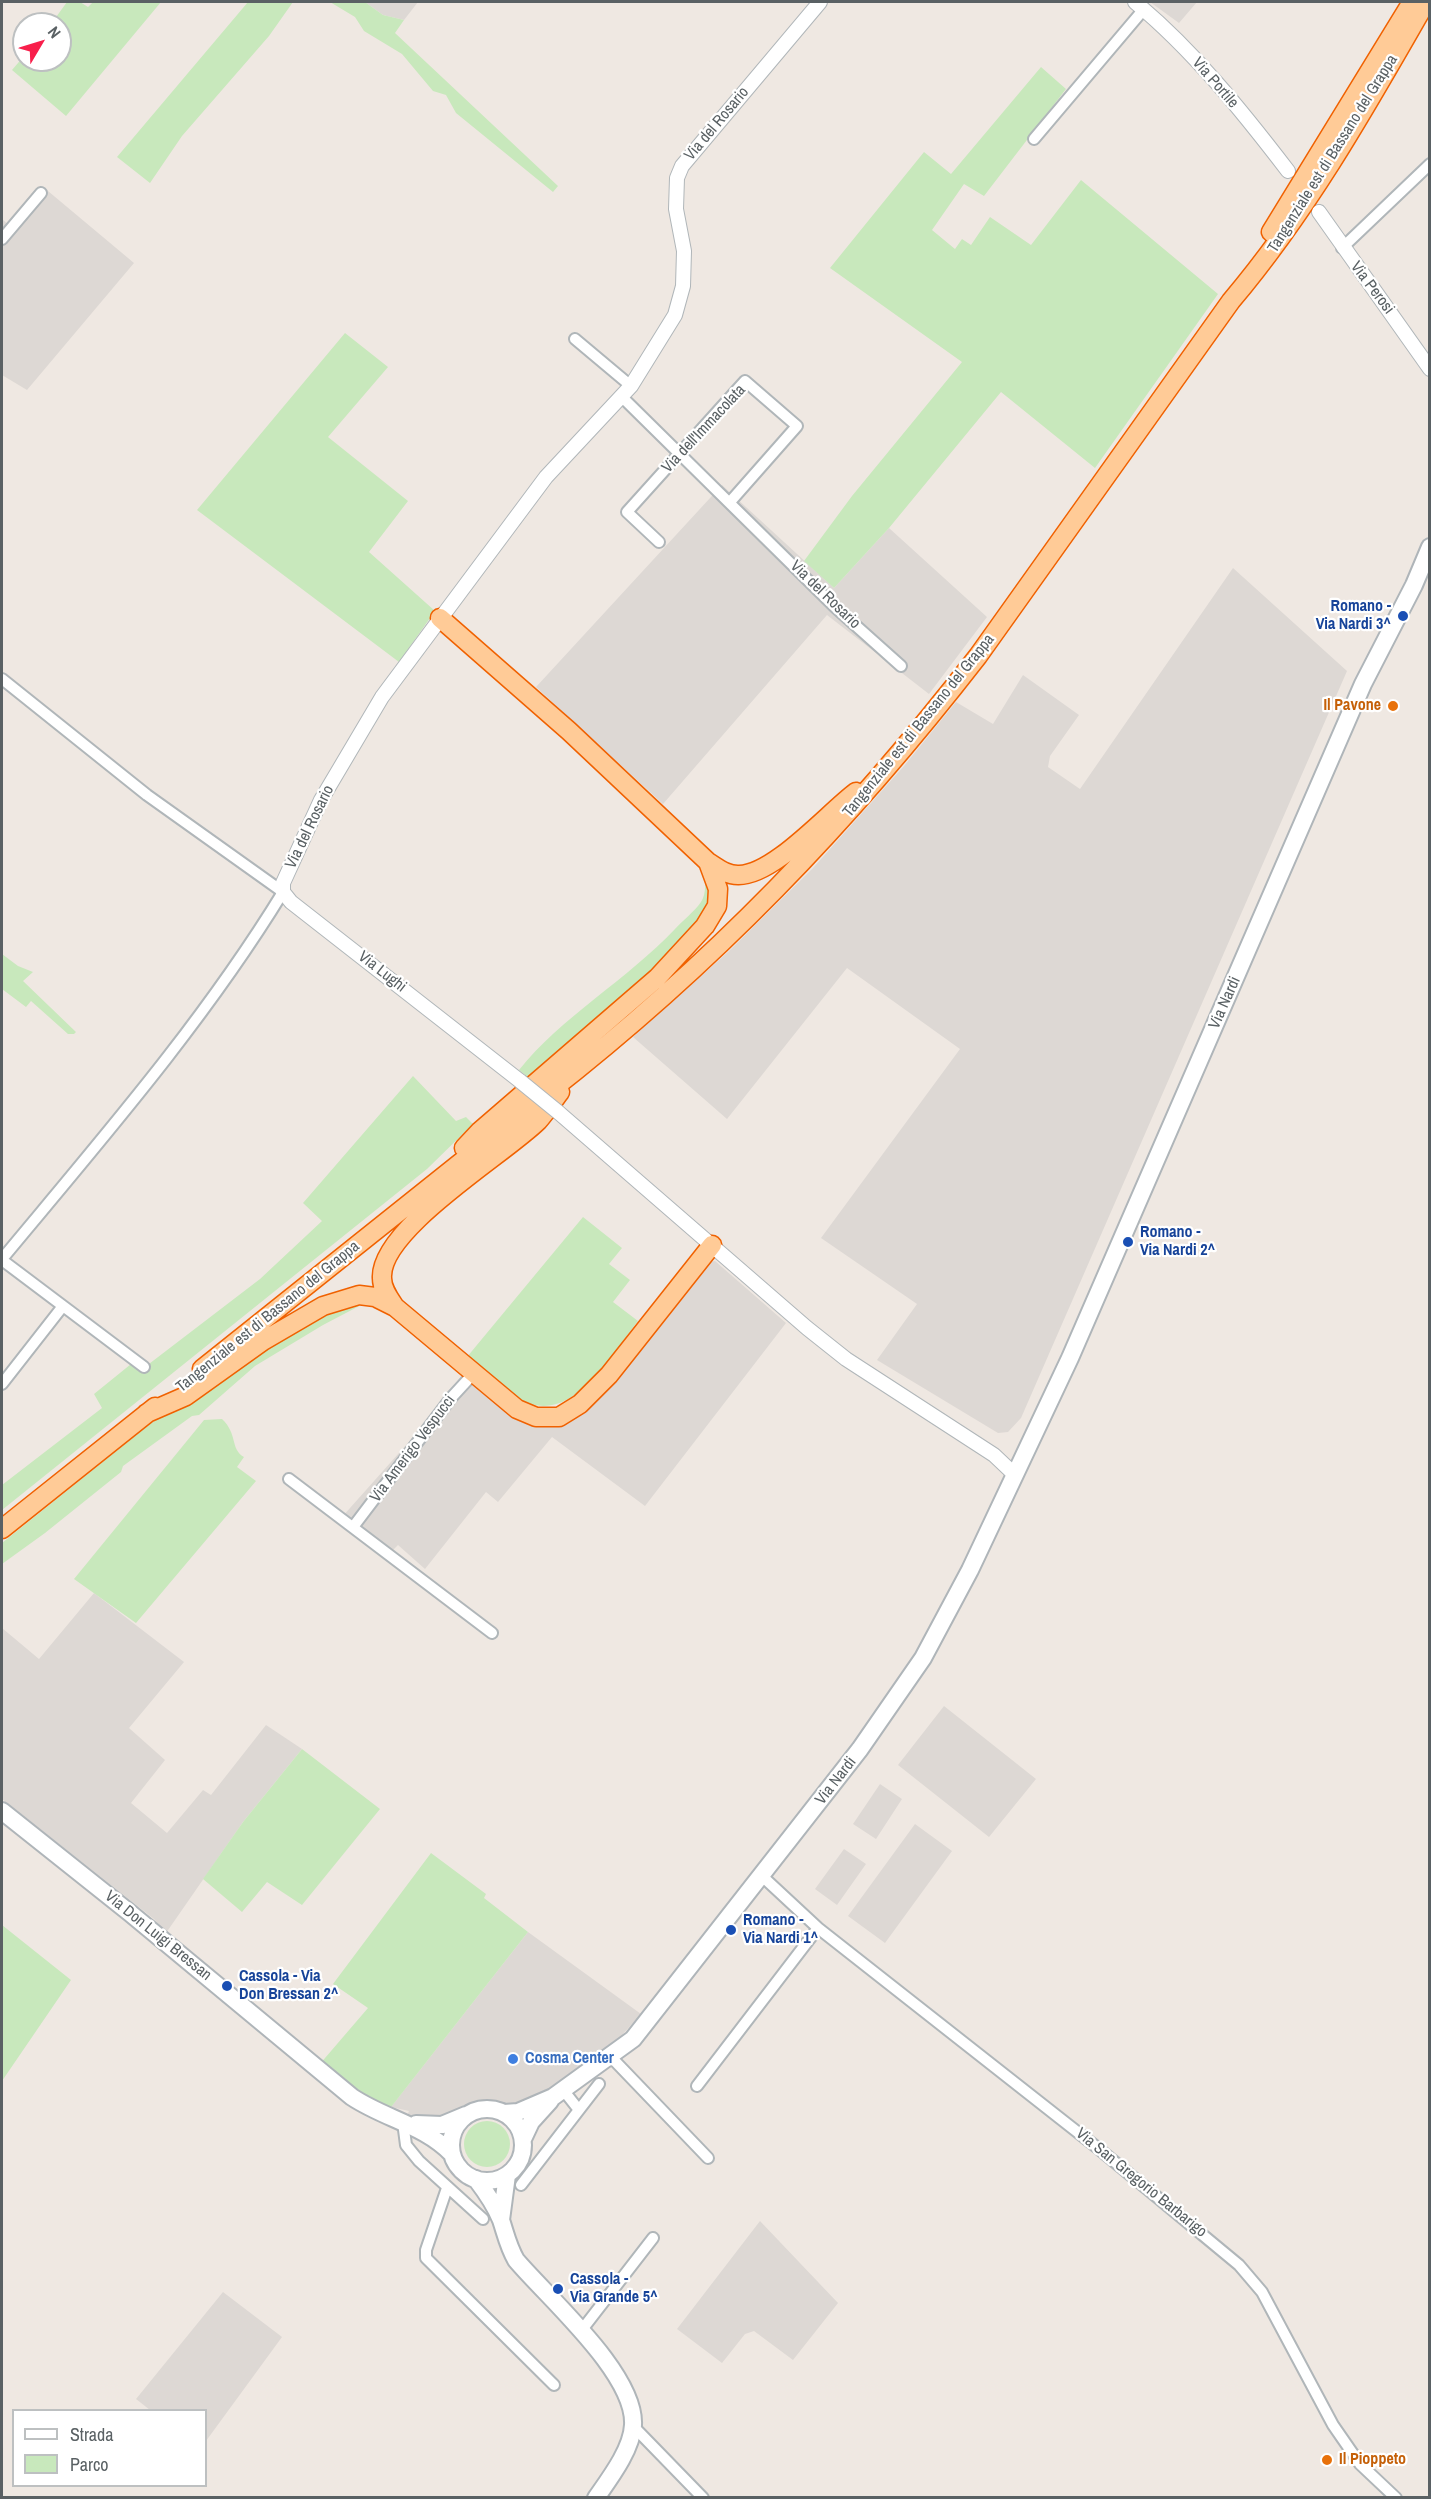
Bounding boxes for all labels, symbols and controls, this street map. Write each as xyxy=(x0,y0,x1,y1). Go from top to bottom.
north arrow xyxy=(12,12,72,72)
text: N xyxy=(43,22,66,43)
street label: Tangenziale est di Bassano del Grappa xyxy=(1264,51,1402,257)
street label: Via Portile xyxy=(1188,54,1242,112)
street label: Via del Rosario xyxy=(681,83,753,165)
street label: Via Perosi xyxy=(1346,258,1398,318)
street label: Via dell'Immacolata xyxy=(658,381,750,477)
street label: Via del Rosario xyxy=(786,557,864,633)
place label: Romano - Via Nardi 3^ xyxy=(1316,597,1391,635)
marker: Romano - Via Nardi 3^ xyxy=(1396,609,1410,623)
street label: Tangenziale est di Bassano del Grappa xyxy=(839,631,999,821)
place label: Il Pavone xyxy=(1323,696,1381,716)
marker: Il Pavone xyxy=(1386,699,1400,713)
street label: Via del Rosario xyxy=(282,782,338,872)
street label: Via Lughi xyxy=(354,947,410,997)
street label: Via Nardi xyxy=(1205,974,1245,1032)
place label: Romano - Via Nardi 2^ xyxy=(1140,1223,1215,1261)
marker: Romano - Via Nardi 2^ xyxy=(1121,1235,1135,1249)
street label: Tangenziale est di Bassano del Grappa xyxy=(173,1237,363,1397)
street label: Via Amerigo Vespucci xyxy=(366,1391,460,1507)
street label: Via Nardi xyxy=(811,1753,861,1809)
street label: Via Don Luigi Bressan xyxy=(101,1887,215,1985)
place label: Romano - Via Nardi 1^ xyxy=(743,1911,818,1949)
marker: Romano - Via Nardi 1^ xyxy=(724,1923,738,1937)
place label: Cassola - Via Don Bressan 2^ xyxy=(239,1967,339,2005)
marker: Cassola - Via Don Bressan 2^ xyxy=(220,1979,234,1993)
place label: Cosma Center xyxy=(525,2049,614,2069)
marker: Cosma Center xyxy=(506,2052,520,2066)
street label: Via San Gregorio Barbarigo xyxy=(1072,2124,1210,2242)
place label: Cassola - Via Grande 5^ xyxy=(570,2270,658,2308)
marker: Cassola - Via Grande 5^ xyxy=(551,2282,565,2296)
legend xyxy=(12,2409,207,2487)
text: Strada xyxy=(70,2422,114,2447)
place label: Il Pioppeto xyxy=(1339,2450,1406,2470)
text: Parco xyxy=(70,2452,109,2477)
marker: Il Pioppeto xyxy=(1320,2453,1334,2467)

